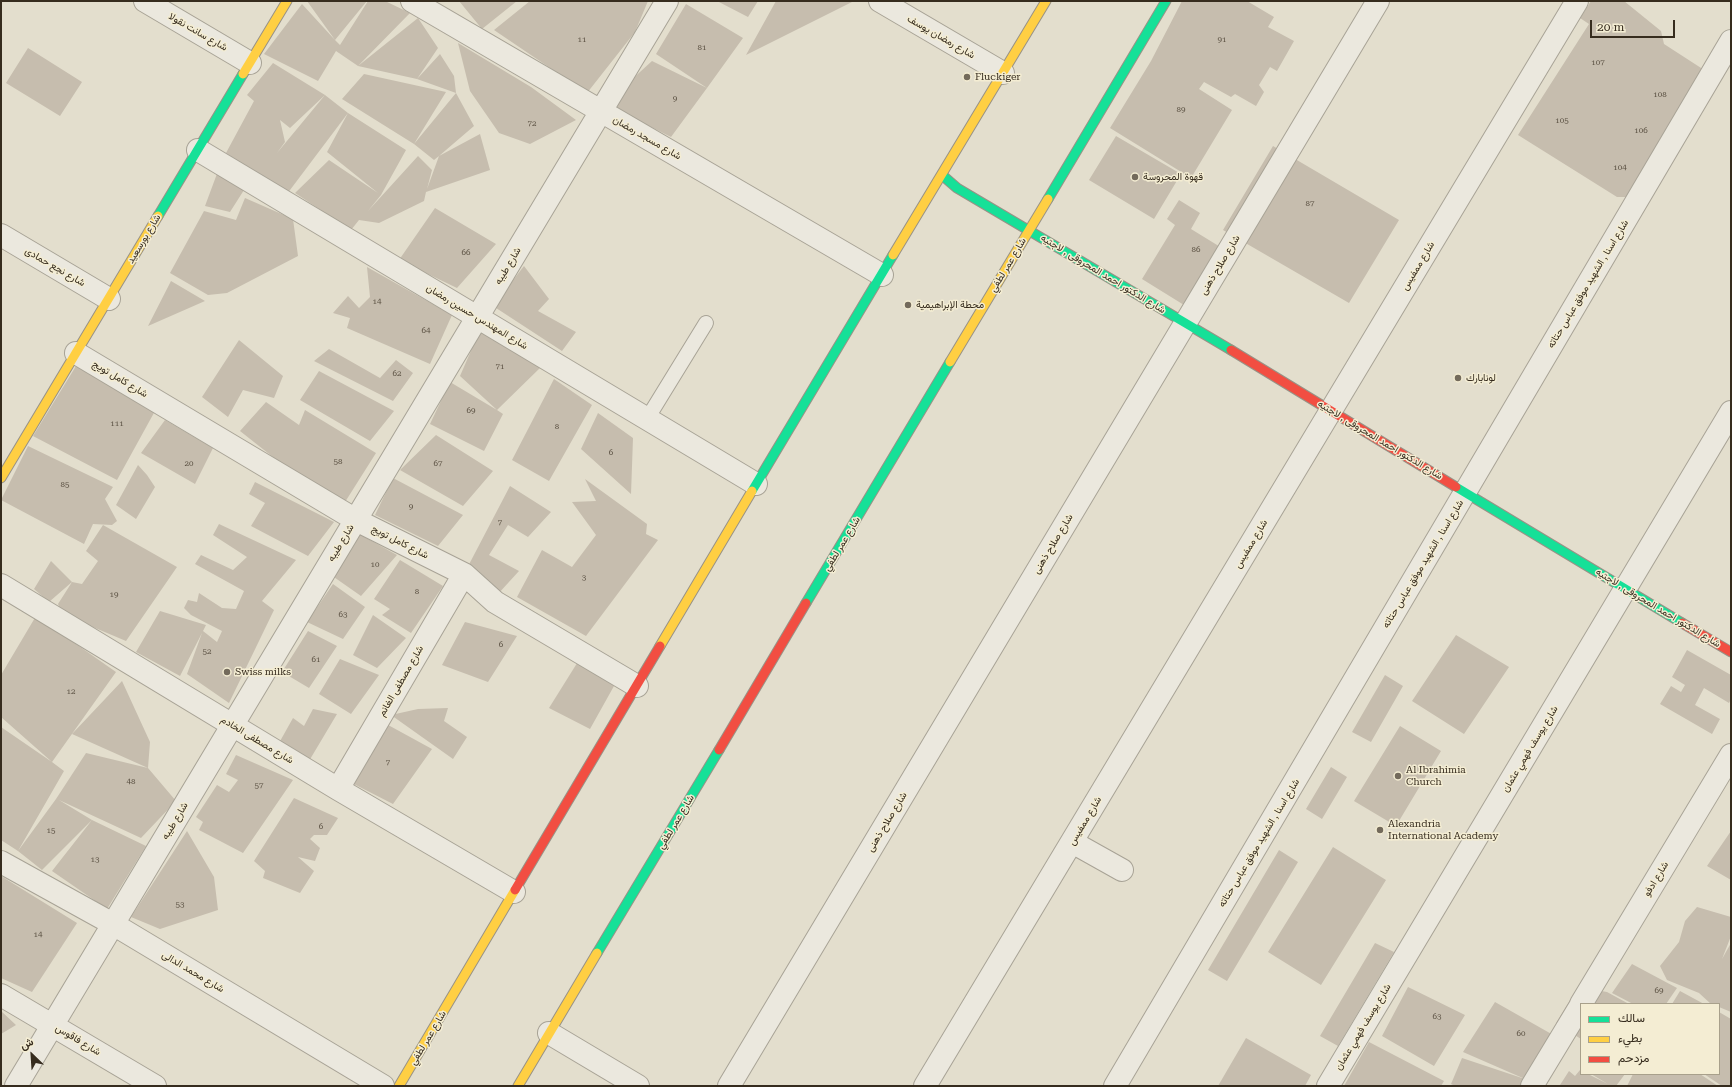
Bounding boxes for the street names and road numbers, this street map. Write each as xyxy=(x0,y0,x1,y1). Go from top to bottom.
street label: شارع سانت نقولا xyxy=(167,10,229,54)
street label: شارع رمضان يوسف xyxy=(905,13,977,61)
street label: شارع مسجد رمضان xyxy=(611,114,683,162)
street label: شارع بورسعيد xyxy=(125,212,163,266)
street label: شارع اسنا , الشهيد موفق عباس حتاته xyxy=(1545,218,1631,350)
street label: شارع الدكتور احمد المحروقى , لاجتيه xyxy=(1038,232,1168,316)
street label: شارع صلاح ذهنى xyxy=(1197,233,1243,297)
street label: شارع عمر لطفي xyxy=(987,236,1029,294)
street label: شارع ممفيس xyxy=(1399,239,1437,293)
street label: شارع نجع حمادى xyxy=(23,245,87,289)
street label: شارع طيبه xyxy=(492,245,524,287)
street label: شارع المهندس حسين رمضان xyxy=(424,282,530,352)
street label: شارع كامل تويج xyxy=(90,358,150,400)
street label: شارع الدكتور احمد المحروقى , لاجتيه xyxy=(1315,398,1445,482)
street label: شارع اسنا , الشهيد موفق عباس حتاته xyxy=(1380,498,1466,630)
street label: شارع صلاح ذهنى xyxy=(1030,512,1076,576)
street label: شارع عمر لطفي xyxy=(821,515,863,573)
street label: شارع ممفيس xyxy=(1232,517,1270,571)
street label: شارع طيبه xyxy=(325,522,357,564)
street label: شارع كامل تويج xyxy=(370,523,430,561)
street label: شارع الدكتور احمد المحروقى , لاجتيه xyxy=(1593,566,1723,650)
street label: شارع مصطفى الغانم xyxy=(376,643,426,719)
street label: شارع يوسف فهمي عثمان xyxy=(1499,704,1561,794)
street label: شارع مصطفى الخادم xyxy=(218,714,296,766)
street label: شارع اسنا , الشهيد موفق عباس حتاته xyxy=(1216,777,1302,909)
street label: شارع صلاح ذهنى xyxy=(864,790,910,854)
street label: شارع عمر لطفي xyxy=(655,793,697,851)
street label: شارع ممفيس xyxy=(1066,794,1104,848)
street label: شارع طيبه xyxy=(159,800,191,842)
street label: شارع ادفو xyxy=(1641,859,1671,899)
street label: شارع محمد الدالى xyxy=(160,949,226,995)
street label: شارع يوسف فهمي عثمان xyxy=(1332,982,1394,1072)
street label: شارع عمر لطفي xyxy=(407,1009,449,1067)
street label: شارع فاقوس xyxy=(53,1022,103,1058)

